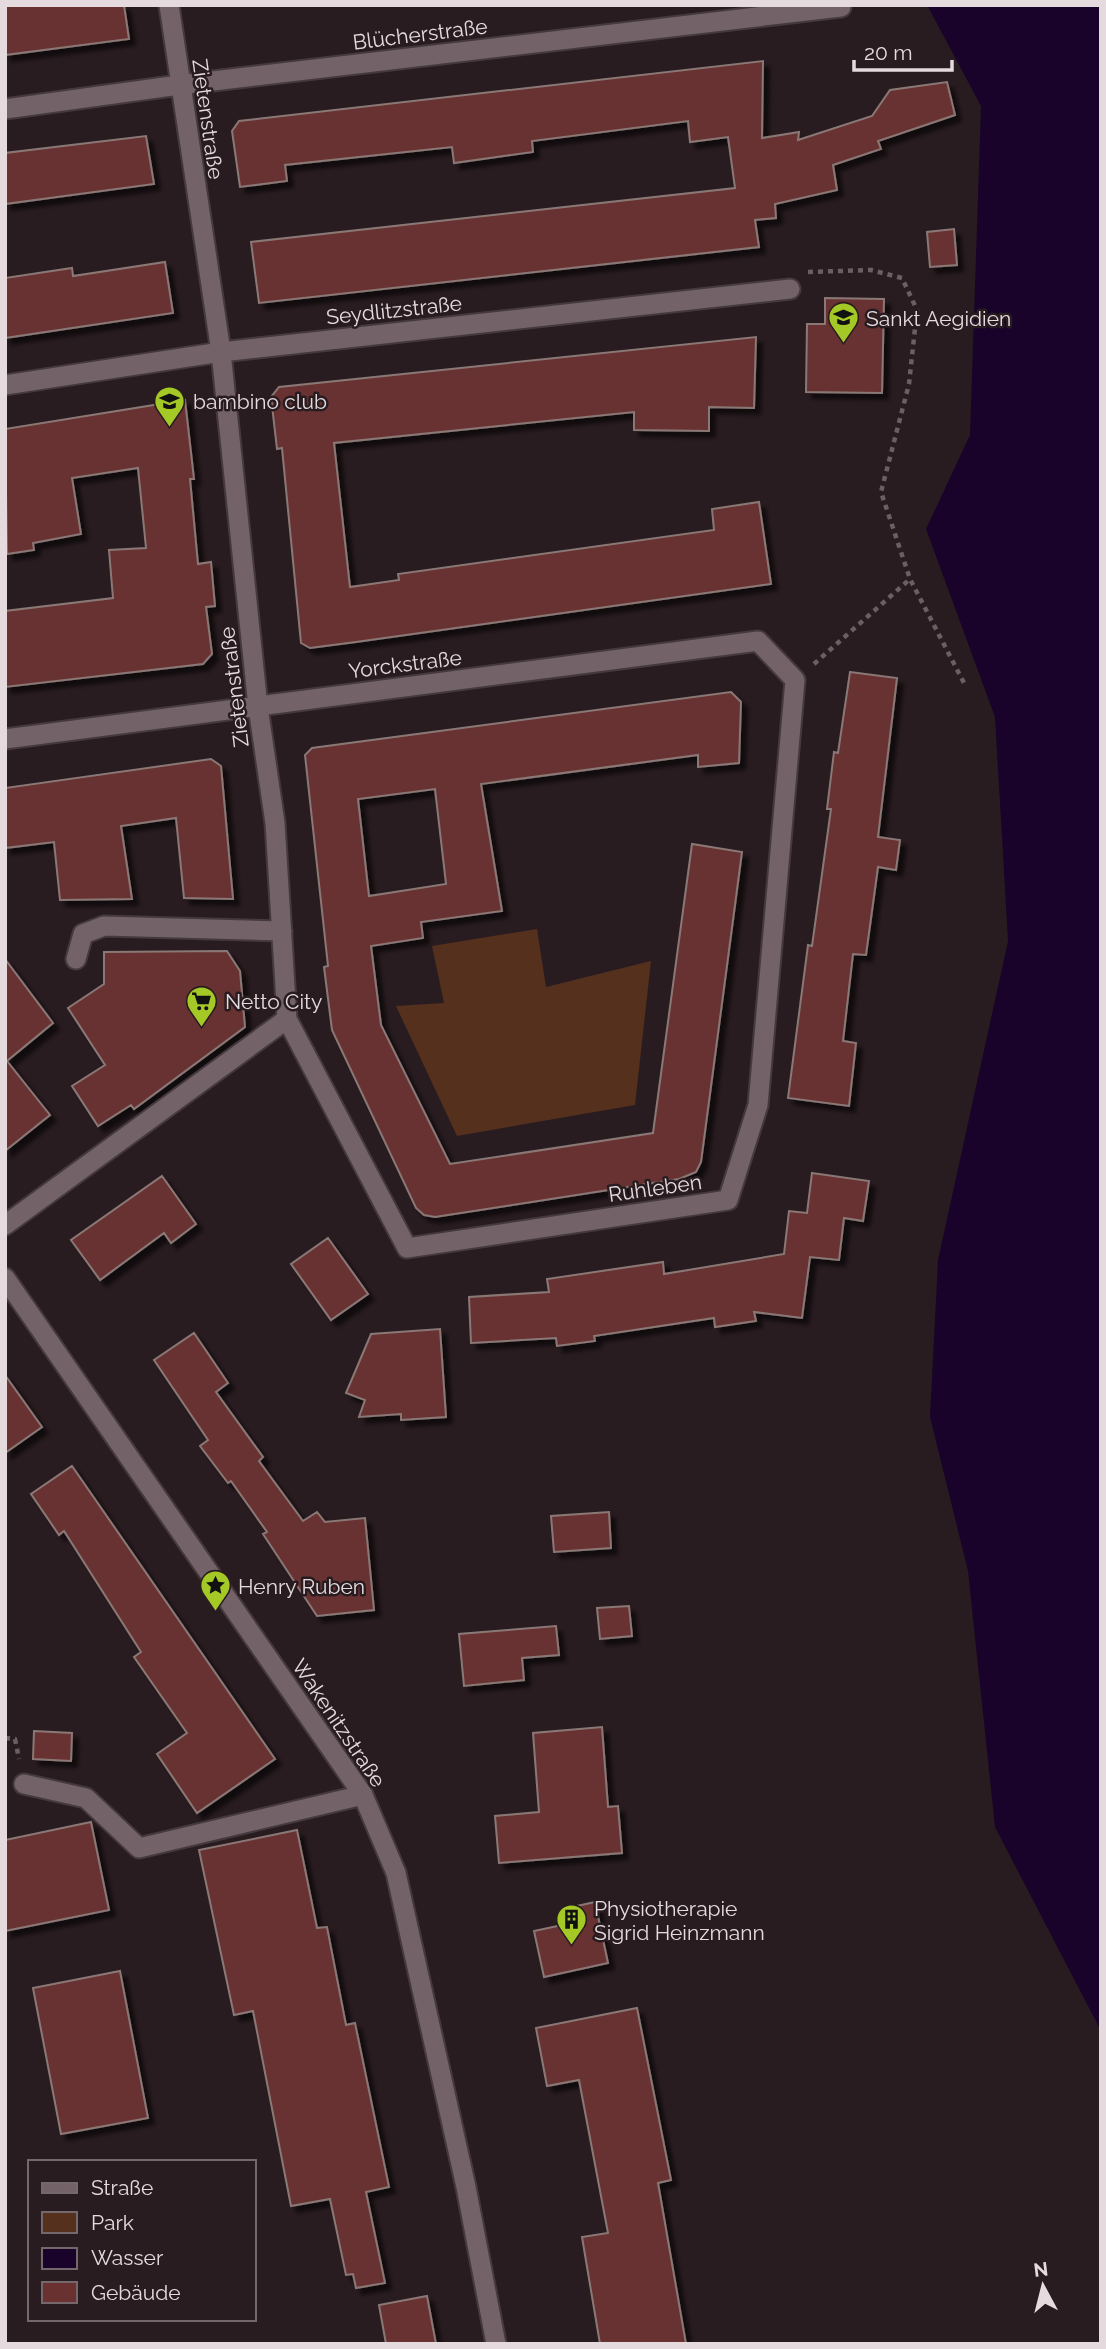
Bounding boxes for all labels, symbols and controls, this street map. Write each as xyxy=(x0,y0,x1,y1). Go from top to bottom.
street label: Blücherstraße xyxy=(351,13,489,55)
scale bar xyxy=(854,28,952,72)
text: 20 m xyxy=(864,40,912,65)
street label: Zietenstraße xyxy=(187,57,229,181)
street label: Seydlitzstraße xyxy=(325,290,463,330)
school or university icon: Sankt Aegidien xyxy=(826,301,860,345)
place label: Sankt Aegidien xyxy=(866,306,1011,331)
school or university icon: bambino club xyxy=(153,384,187,428)
place label: bambino club xyxy=(193,389,327,414)
street label: Zietenstraße xyxy=(214,625,254,749)
street label: Yorckstraße xyxy=(347,645,463,683)
supermarket icon: Netto City xyxy=(185,984,219,1028)
place label: Netto City xyxy=(225,989,322,1014)
street label: Ruhleben xyxy=(607,1169,703,1207)
place icon: Henry Ruben xyxy=(198,1569,232,1613)
place label: Henry Ruben xyxy=(238,1574,365,1599)
street label: Wakenitzstraße xyxy=(287,1654,391,1792)
place label: Physiotherapie Sigrid Heinzmann xyxy=(594,1896,765,1945)
building icon: Physiotherapie Sigrid Heinzmann xyxy=(554,1903,588,1947)
legend xyxy=(28,2160,256,2321)
text: Straße xyxy=(91,2175,153,2200)
text: Park xyxy=(91,2210,134,2235)
text: Wasser xyxy=(91,2245,164,2270)
north arrow xyxy=(1008,2251,1078,2321)
text: N xyxy=(1032,2257,1049,2281)
text: Gebäude xyxy=(91,2280,181,2305)

